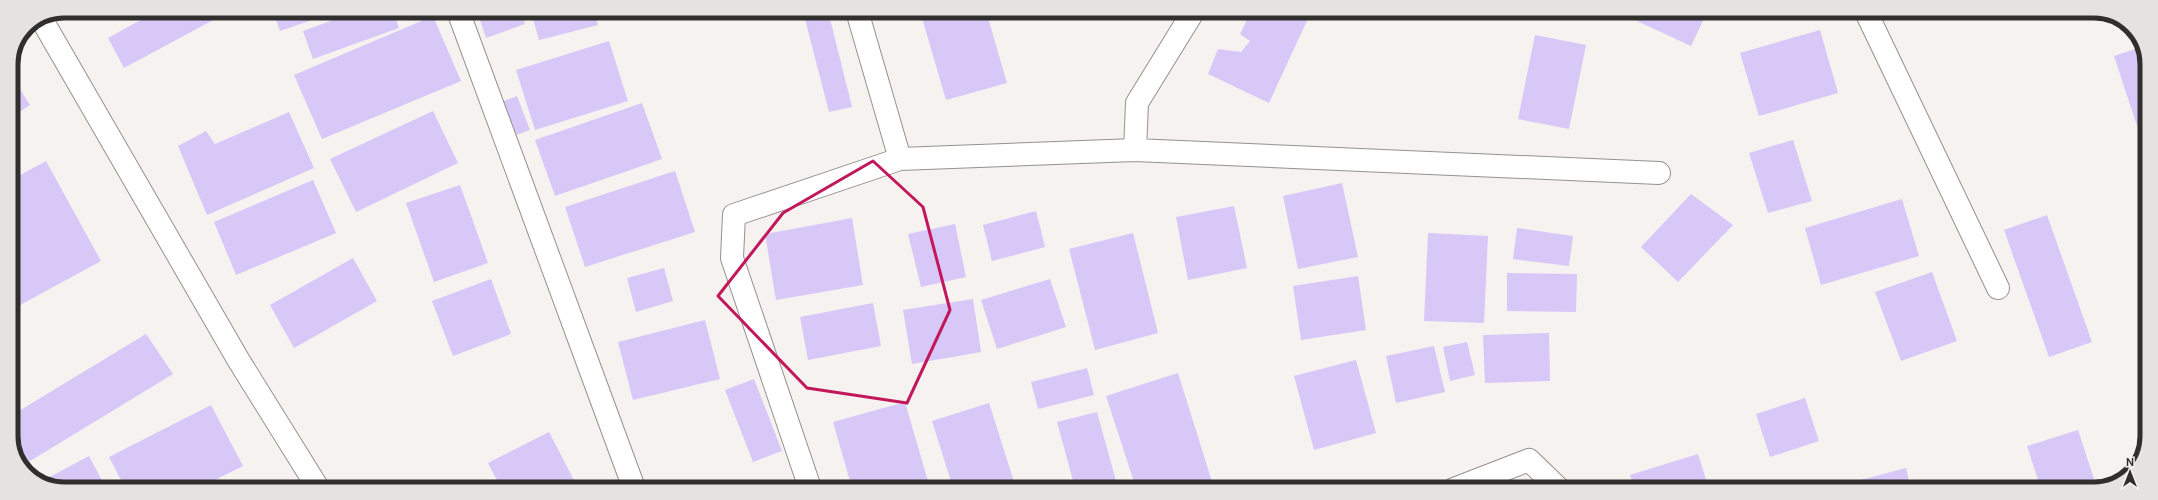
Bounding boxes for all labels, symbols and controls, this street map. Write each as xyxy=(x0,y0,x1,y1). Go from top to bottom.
north arrow xyxy=(2110,452,2150,492)
text: N xyxy=(2126,455,2134,469)

